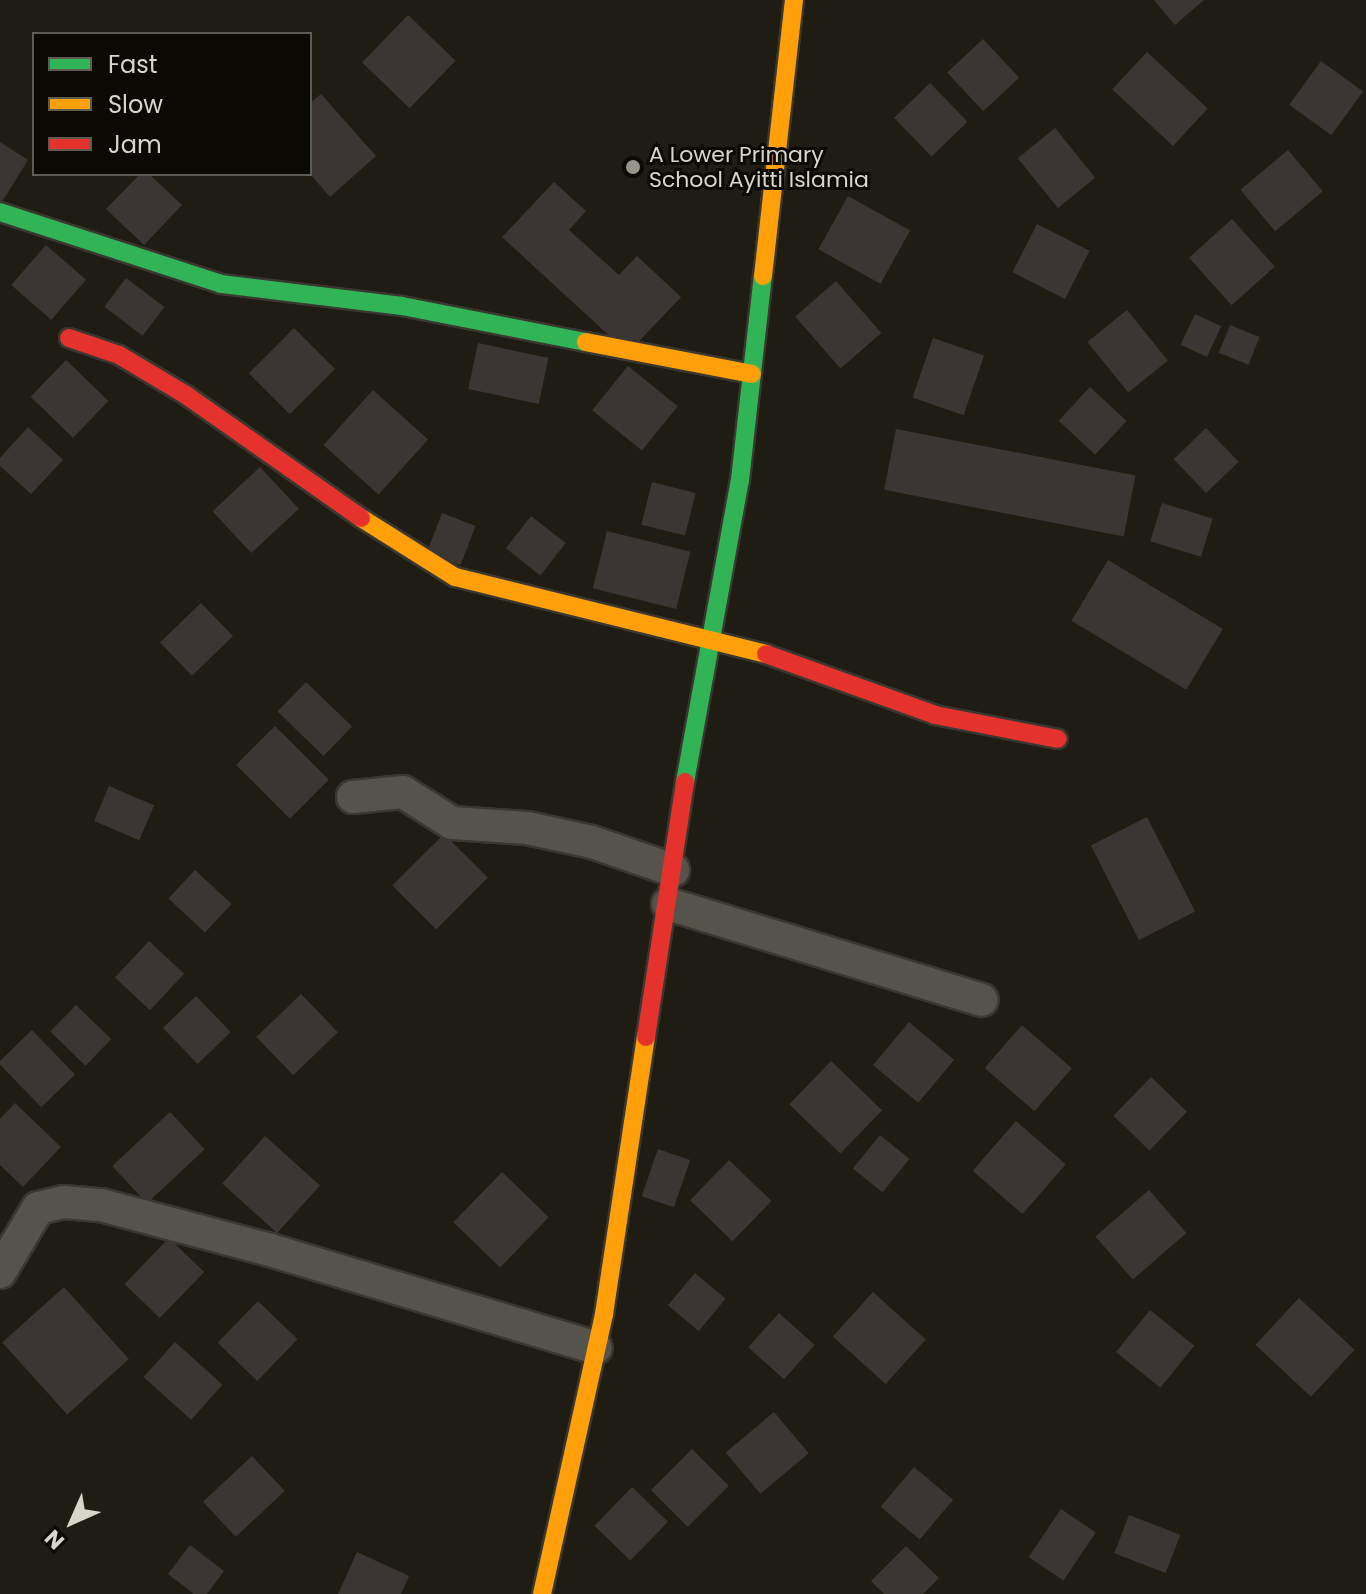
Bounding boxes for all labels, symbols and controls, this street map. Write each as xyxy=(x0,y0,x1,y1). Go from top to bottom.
legend xyxy=(32,32,312,176)
text: Fast xyxy=(108,48,158,81)
text: Slow xyxy=(108,88,163,121)
text: Jam xyxy=(108,128,162,161)
place label: A Lower Primary School Ayitti Islamia xyxy=(649,141,869,192)
marker: A Lower Primary School Ayitti Islamia xyxy=(624,158,642,176)
north arrow xyxy=(32,1482,112,1562)
text: N xyxy=(38,1523,71,1556)

